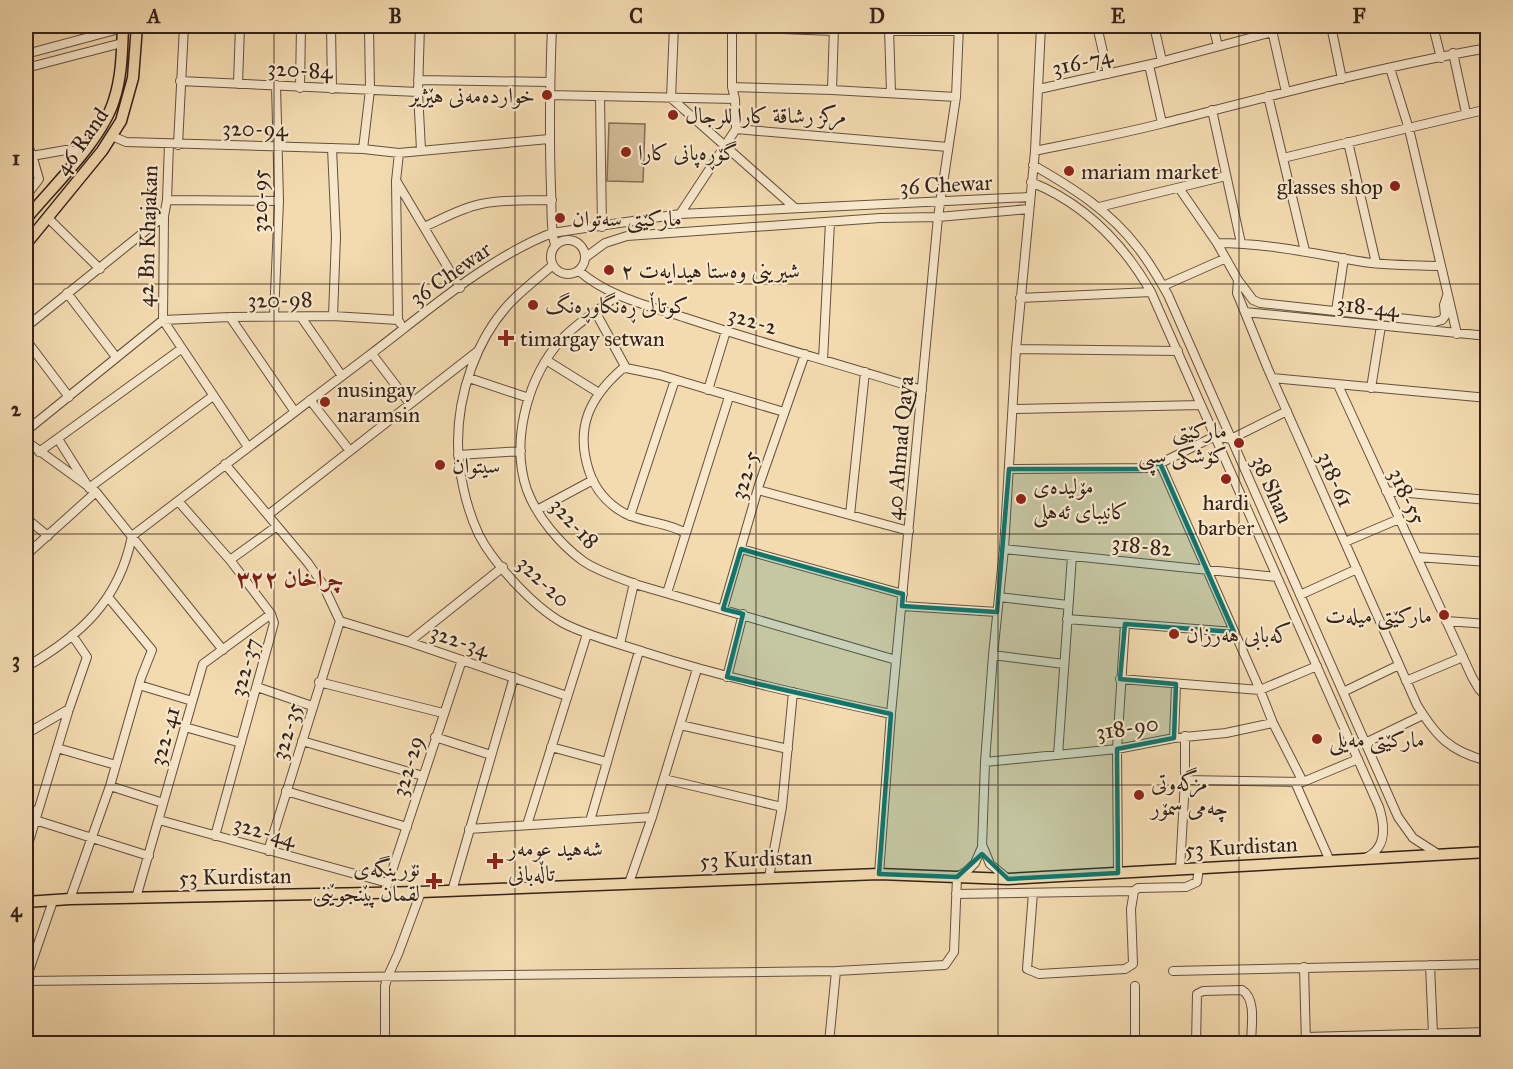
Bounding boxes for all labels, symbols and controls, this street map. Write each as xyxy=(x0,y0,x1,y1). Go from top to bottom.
text: A xyxy=(145,4,161,28)
text: B xyxy=(388,4,402,28)
text: C xyxy=(629,4,643,28)
text: D xyxy=(869,4,885,28)
text: E xyxy=(1111,4,1126,28)
text: F xyxy=(1352,4,1366,28)
street label: 316-74 xyxy=(1049,41,1116,82)
street label: 320-84 xyxy=(267,54,334,85)
place label: خواردەمەنی هێژیر xyxy=(407,82,535,109)
marker: خواردەمەنی هێژیر xyxy=(540,88,554,102)
street label: 46 Rand xyxy=(49,102,114,180)
place label: مركز رشاقة كارا للرجال xyxy=(685,102,846,131)
marker: مركز رشاقة كارا للرجال xyxy=(666,108,680,122)
street label: 320-94 xyxy=(222,114,289,143)
place label: گۆڕەپانی کارا xyxy=(638,139,738,171)
marker: گۆڕەپانی کارا xyxy=(619,145,633,159)
text: 1 xyxy=(12,146,20,170)
place label: mariam market xyxy=(1081,158,1219,185)
street label: 42 Bn Khajakan xyxy=(132,164,163,308)
marker: mariam market xyxy=(1062,164,1076,178)
street label: 320-95 xyxy=(246,169,273,233)
street label: 36 Chewar xyxy=(899,169,994,200)
place label: glasses shop xyxy=(1277,173,1383,200)
marker: glasses shop xyxy=(1388,179,1402,193)
place label: مارکێتی سەتوان xyxy=(572,205,682,234)
marker: مارکێتی سەتوان xyxy=(553,211,567,225)
street label: 36 Chewar xyxy=(404,235,497,311)
place label: شیرینی وەستا هیدایەت ٢ xyxy=(621,257,800,285)
marker: شیرینی وەستا هیدایەت ٢ xyxy=(602,263,616,277)
street label: 320-98 xyxy=(247,285,313,314)
street label: 318-44 xyxy=(1335,290,1401,323)
place label: کوتاڵی ڕەنگاوڕەنگ xyxy=(545,292,688,324)
marker: کوتاڵی ڕەنگاوڕەنگ xyxy=(526,298,540,312)
street label: 322-2 xyxy=(725,300,781,341)
place label: timargay setwan xyxy=(520,325,665,352)
marker: timargay setwan xyxy=(497,329,515,347)
street label: 40 Ahmad Qaya xyxy=(880,374,919,521)
place label: nusingay naramsin xyxy=(337,376,420,428)
marker: nusingay naramsin xyxy=(318,395,332,409)
text: 2 xyxy=(11,397,22,421)
place label: مارکێتی کۆشکی سپی xyxy=(1138,417,1227,476)
marker: مارکێتی کۆشکی سپی xyxy=(1232,436,1246,450)
street label: 322-5 xyxy=(724,447,765,503)
street label: 318-61 xyxy=(1311,447,1360,511)
street label: 38 Shan xyxy=(1246,451,1299,527)
place label: سيتوان xyxy=(452,452,500,479)
marker: سيتوان xyxy=(433,458,447,472)
street label: 318-55 xyxy=(1383,464,1432,529)
marker: hardi barber xyxy=(1219,472,1233,486)
place label: مۆلیدەی کانیبای ئەهلی xyxy=(1033,473,1128,528)
place label: hardi barber xyxy=(1198,489,1255,541)
street label: 322-18 xyxy=(544,492,605,554)
marker: مۆلیدەی کانیبای ئەهلی xyxy=(1014,492,1028,506)
street label: 318-82 xyxy=(1110,529,1174,562)
street label: 322-20 xyxy=(511,550,576,613)
district label: چراخان ٣٢٢ xyxy=(236,563,344,594)
place label: مارکێتی میلەت xyxy=(1325,602,1432,631)
marker: مارکێتی میلەت xyxy=(1437,608,1451,622)
street label: 322-34 xyxy=(427,618,494,663)
place label: کەبابی هەرزان xyxy=(1186,621,1292,651)
marker: کەبابی هەرزان xyxy=(1167,627,1181,641)
street label: 322-37 xyxy=(223,635,266,700)
text: 3 xyxy=(12,648,20,673)
street label: 322-35 xyxy=(265,699,308,763)
street label: 322-41 xyxy=(143,703,186,769)
street label: 318-90 xyxy=(1094,709,1160,746)
place label: مارکێتی مەیلی xyxy=(1329,726,1424,756)
street label: 322-29 xyxy=(385,732,429,800)
marker: مارکێتی مەیلی xyxy=(1310,732,1324,746)
place label: مزگەوتی چەمی سمۆر xyxy=(1149,767,1228,823)
marker: مزگەوتی چەمی سمۆر xyxy=(1132,788,1146,802)
street label: 322-44 xyxy=(230,810,300,853)
street label: 53 Kurdistan xyxy=(1184,830,1298,863)
place label: شەهید عومەر تاڵەبانی xyxy=(506,835,603,887)
street label: 53 Kurdistan xyxy=(699,843,813,874)
marker: شەهید عومەر تاڵەبانی xyxy=(486,852,504,870)
place label: نۆرینگەی لقمان پێنجوێنی xyxy=(312,855,420,908)
street label: 53 Kurdistan xyxy=(178,862,292,891)
marker: نۆرینگەی لقمان پێنجوێنی xyxy=(425,872,443,890)
text: 4 xyxy=(10,898,22,923)

